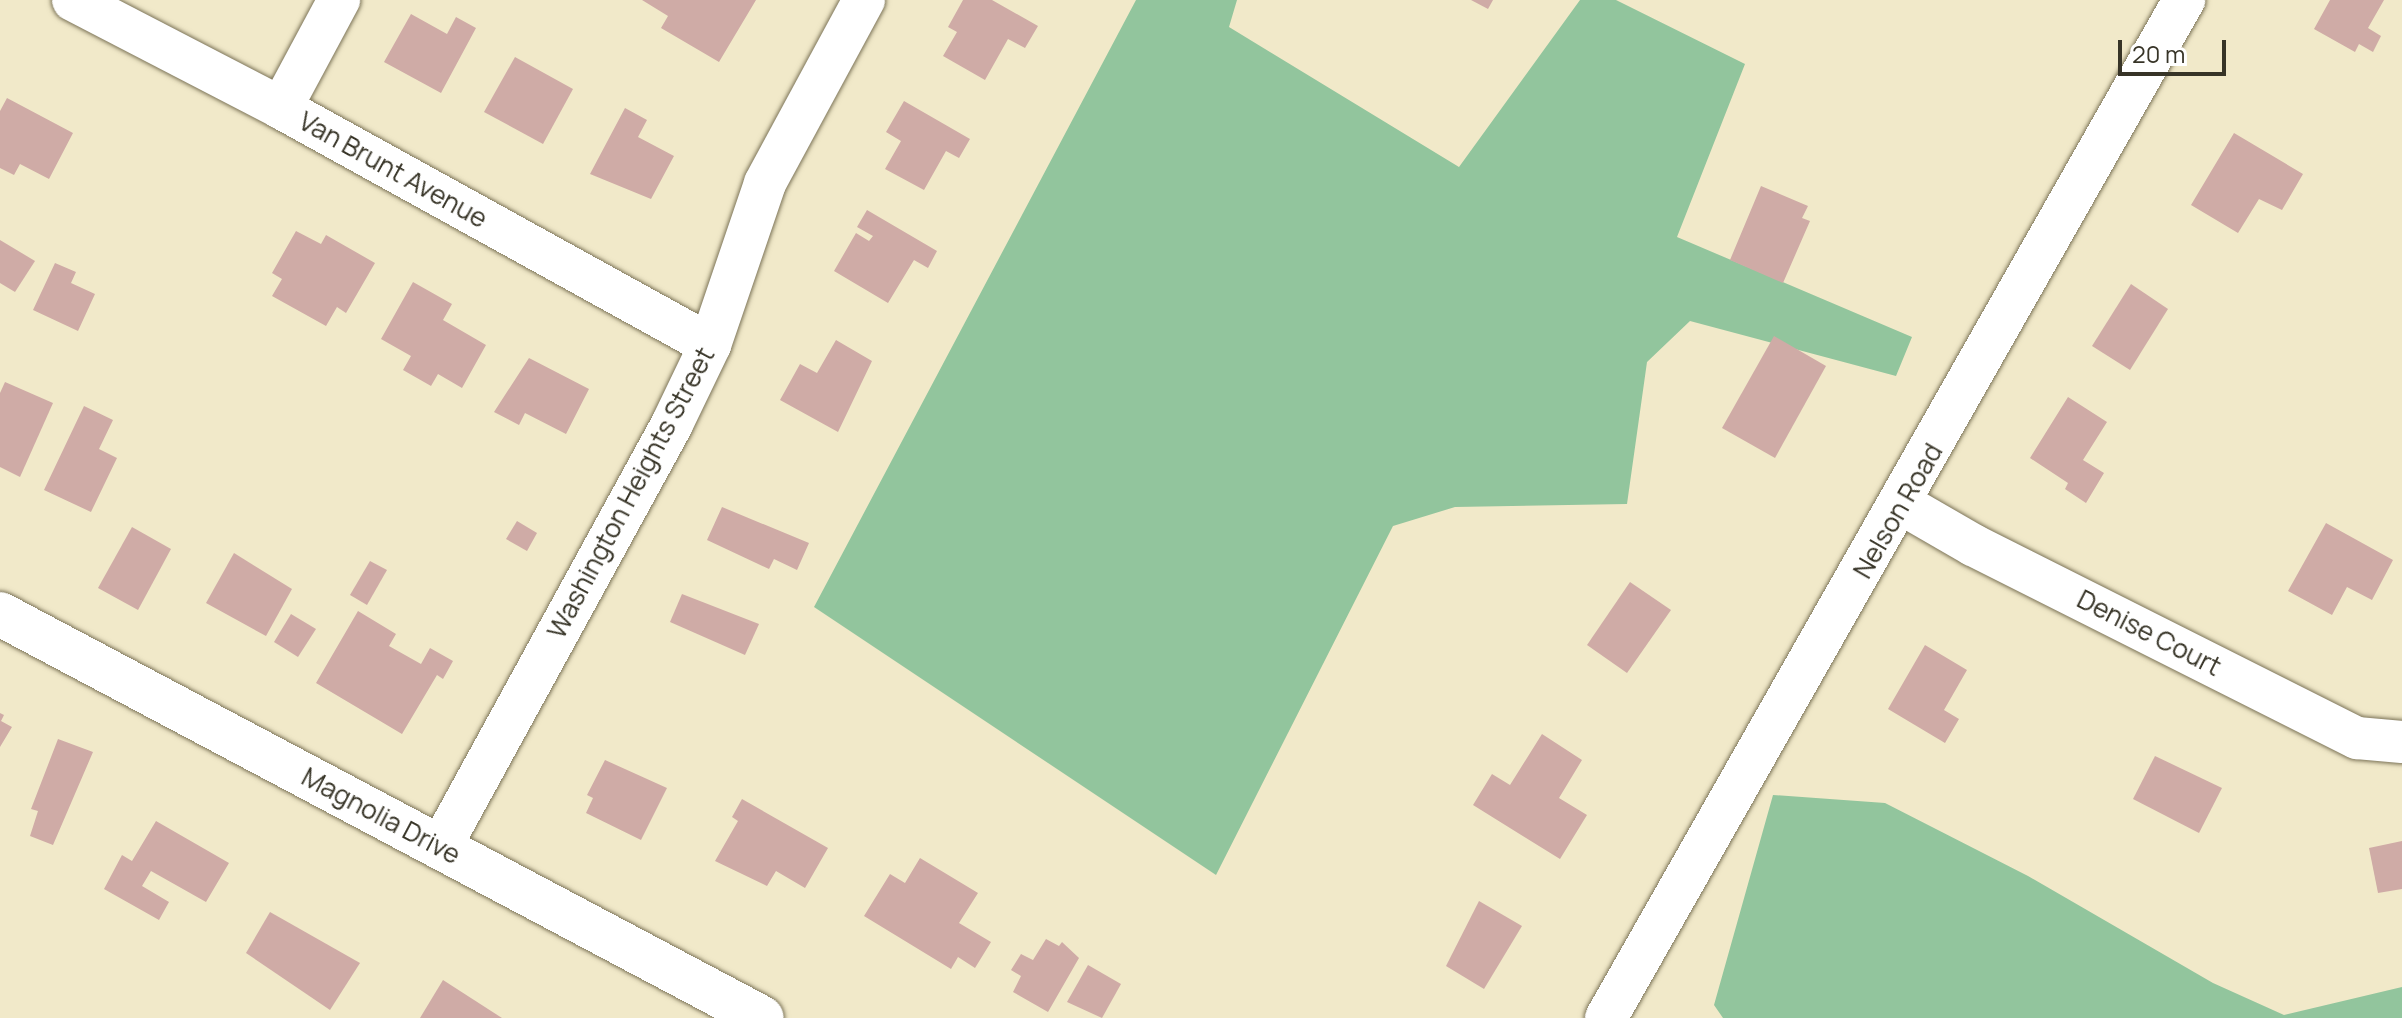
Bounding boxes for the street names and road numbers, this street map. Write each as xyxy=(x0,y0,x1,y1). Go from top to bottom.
street label: Van Brunt Avenue xyxy=(293,105,493,235)
street label: Washington Heights Street xyxy=(541,342,721,644)
street label: Nelson Road xyxy=(1847,438,1949,584)
street label: Denise Court xyxy=(2072,583,2226,683)
street label: Magnolia Drive xyxy=(296,761,466,871)

